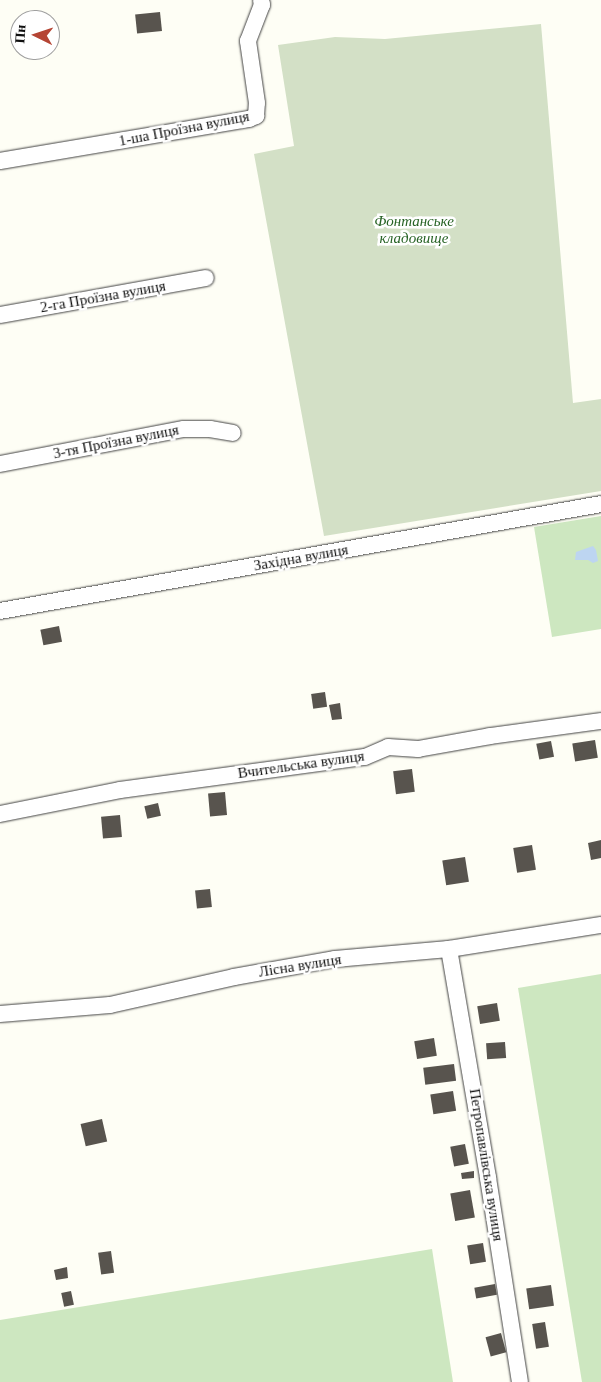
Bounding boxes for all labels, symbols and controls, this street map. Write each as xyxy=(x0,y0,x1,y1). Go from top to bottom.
north arrow xyxy=(10,10,60,60)
text: Пн xyxy=(12,24,29,44)
street label: 1-ша Проїзна вулиця xyxy=(117,108,251,150)
park label: Фонтанське кладовище xyxy=(374,212,454,247)
street label: 2-га Проїзна вулиця xyxy=(39,277,167,317)
street label: 3-тя Проїзна вулиця xyxy=(52,421,180,463)
street label: Західна вулиця xyxy=(252,541,350,575)
street label: Вчительська вулиця xyxy=(237,747,365,783)
street label: Лісна вулиця xyxy=(257,951,343,981)
street label: Петропавлівська вулиця xyxy=(465,1087,507,1243)

